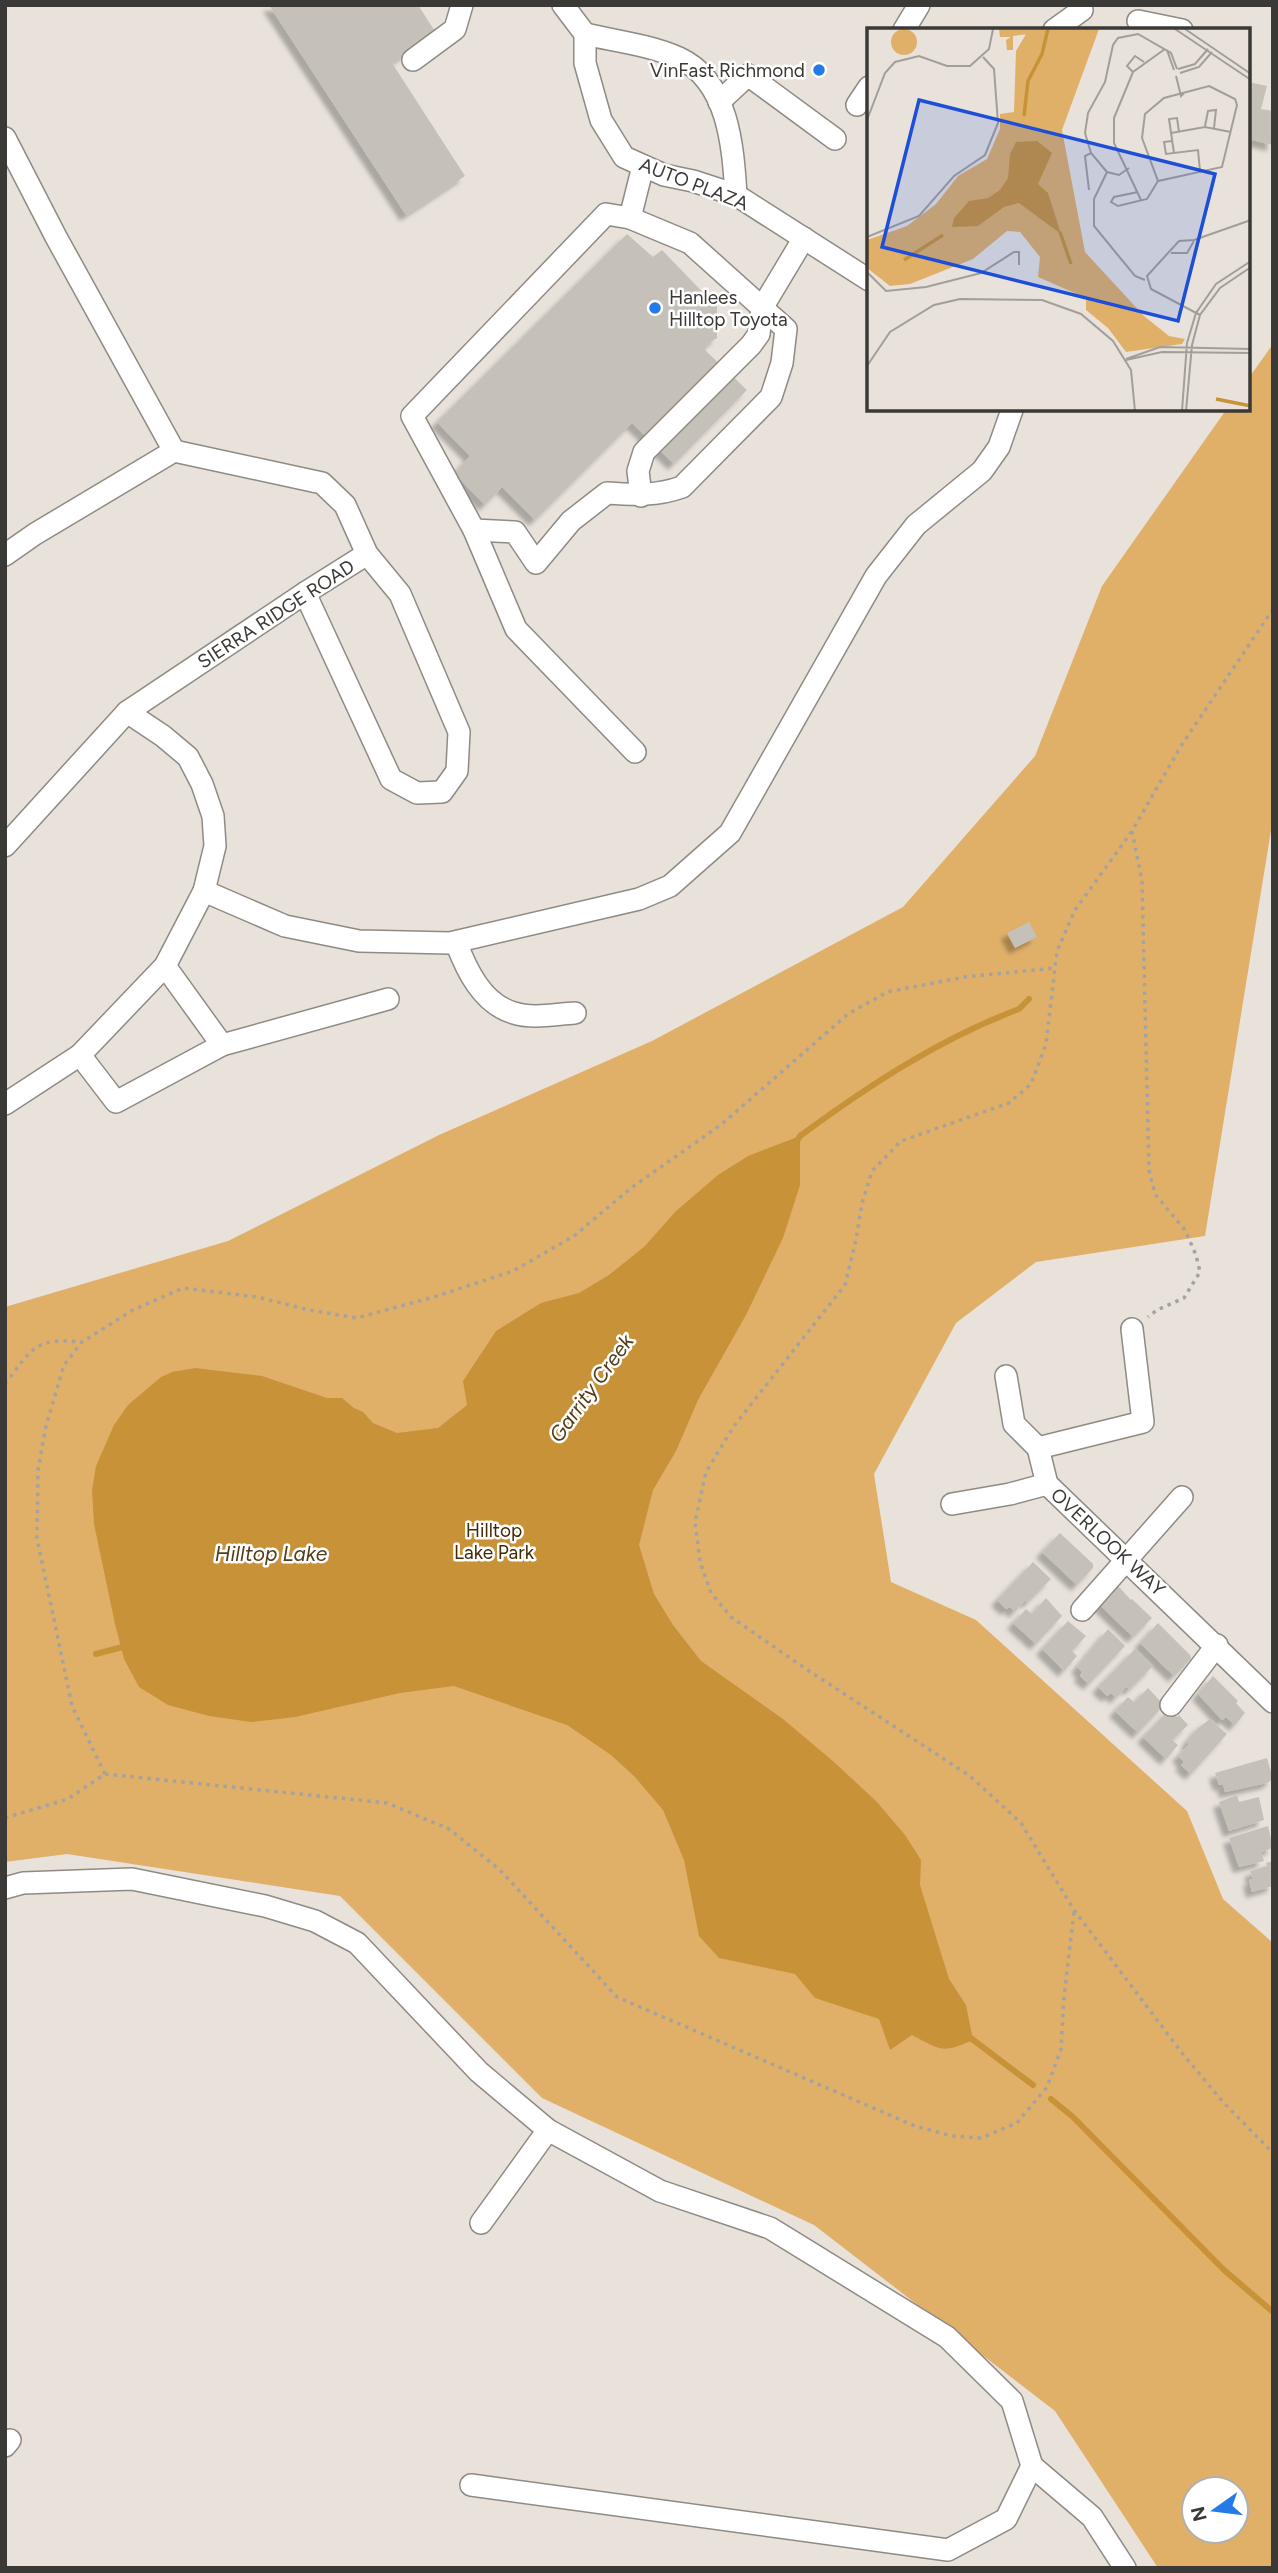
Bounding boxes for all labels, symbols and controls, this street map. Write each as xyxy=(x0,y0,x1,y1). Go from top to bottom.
inset map xyxy=(867,28,1250,411)
place label: VinFast Richmond xyxy=(650,59,805,82)
marker: VinFast Richmond xyxy=(811,62,827,78)
street label: AUTO PLAZA xyxy=(636,153,752,215)
place label: Hanlees Hilltop Toyota xyxy=(669,286,788,331)
marker: Hanlees Hilltop Toyota xyxy=(647,300,663,316)
street label: SIERRA RIDGE ROAD xyxy=(193,555,359,673)
water label: Garrity Creek xyxy=(543,1329,639,1447)
street label: OVERLOOK WAY xyxy=(1046,1483,1170,1601)
park label: Hilltop Lake Park xyxy=(454,1519,535,1564)
water label: Hilltop Lake xyxy=(215,1541,328,1566)
north arrow xyxy=(1180,2475,1250,2545)
text: N xyxy=(1186,2504,1212,2524)

